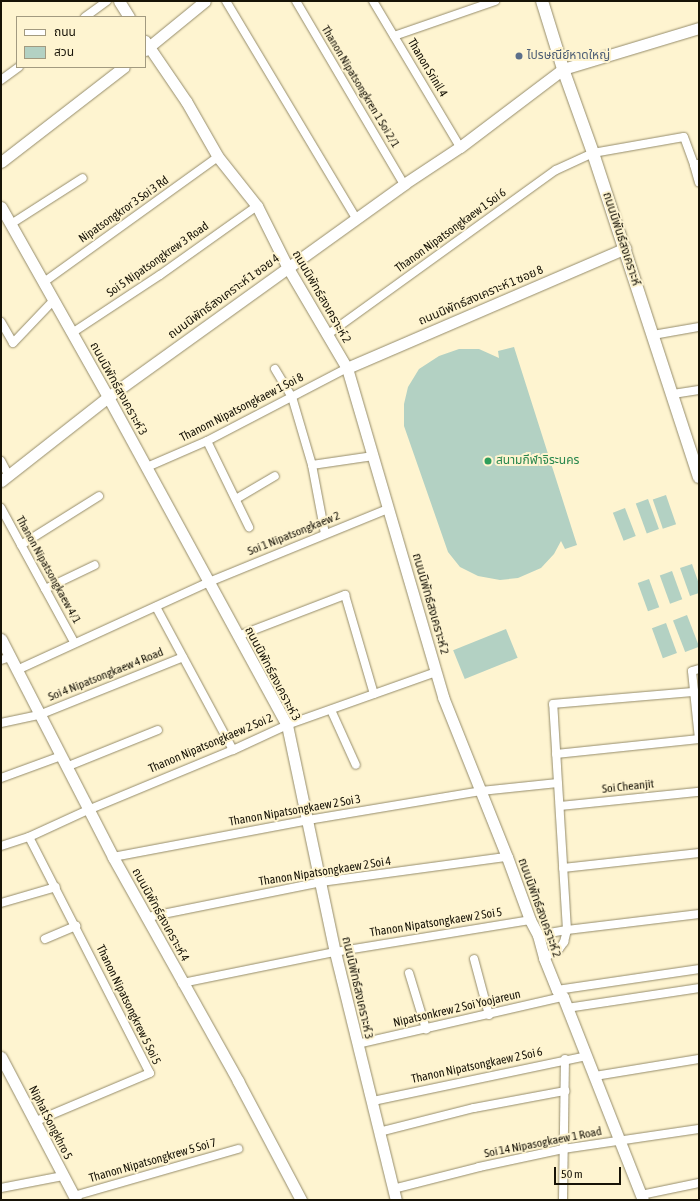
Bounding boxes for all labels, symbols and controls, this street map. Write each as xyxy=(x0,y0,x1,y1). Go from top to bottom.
legend xyxy=(16,16,146,68)
street label: Thanon Nipatsongkren 1 Soi 2/1 xyxy=(318,23,402,151)
text: ถนน xyxy=(54,25,76,39)
street label: Thanon Srinil 4 xyxy=(404,36,450,100)
text: สวน xyxy=(54,45,74,59)
place label: ไปรษณีย์หาดใหญ่ xyxy=(527,49,610,63)
marker: ไปรษณีย์หาดใหญ่ xyxy=(514,51,524,61)
street label: Nipatsongkror 3 Soi 3 Rd xyxy=(76,174,172,246)
street label: Thanon Nipatsongkaew 1 Soi 6 xyxy=(393,186,509,276)
street label: ถนนนิพันธ์สงเคราะห์ xyxy=(599,190,643,288)
street label: Soi 5 Nipatsongkrew 3 Road xyxy=(104,219,212,301)
street label: ถนนนิพัทธ์สงเคราะห์ 2 xyxy=(289,248,353,346)
street label: ถนนนิพัทธ์สงเคราะห์ 1 ซอย 4 xyxy=(165,252,283,342)
street label: ถนนนิพัทธ์สงเคราะห์ 1 ซอย 8 xyxy=(416,263,546,329)
street label: ถนนนิพัทธ์สงเคราะห์ 3 xyxy=(86,340,150,438)
street label: Thanom Nipatsongkaew 1 Soi 8 xyxy=(178,371,306,445)
place label: สนามกีฬาจิระนคร xyxy=(496,454,579,468)
marker: สนามกีฬาจิระนคร xyxy=(483,456,493,466)
street label: Soi 1 Nipatsongkaew 2 xyxy=(246,509,342,559)
street label: Thanon Nipatsongkaew 4/1 xyxy=(12,514,84,626)
street label: ถนนนิพัทธ์สงเคราะห์ 2 xyxy=(409,552,451,656)
street label: ถนนนิพัทธ์สงเคราะห์ 3 xyxy=(241,624,303,724)
street label: Soi 4 Nipatsongkaew 4 Road xyxy=(46,645,166,705)
street label: Thanon Nipatsongkaew 2 Soi 2 xyxy=(147,711,275,777)
street label: Soi Cheanjit xyxy=(601,777,655,797)
street label: Thanon Nipatsongkaew 2 Soi 3 xyxy=(228,792,362,830)
street label: Thanon Nipatsongkaew 2 Soi 4 xyxy=(258,854,392,890)
street label: ถนนนิพัทธ์สงเคราะห์ 2 xyxy=(514,856,564,960)
street label: ถนนนิพัทธ์สงเคราะห์ 4 xyxy=(128,866,192,964)
street label: Thanon Nipatsongkaew 2 Soi 5 xyxy=(369,905,503,941)
street label: ถนนนิพัทธ์สงเคราะห์ 3 xyxy=(338,935,376,1041)
street label: Thanon Nipatsongkrew 5 Soi 5 xyxy=(93,943,163,1067)
street label: Nipatsonkrew 2 Soi Yoojareun xyxy=(392,987,522,1031)
street label: Thanon Nipatsongkaew 2 Soi 6 xyxy=(410,1045,544,1087)
street label: Niphat Songkhro 5 xyxy=(25,1084,75,1162)
street label: Soi 14 Nipasogkaew 1 Road xyxy=(483,1125,603,1161)
street label: Thanon Nipatsongkrew 5 Soi 7 xyxy=(88,1136,218,1186)
scale bar xyxy=(556,1159,623,1185)
text: 50 m xyxy=(561,1167,583,1181)

